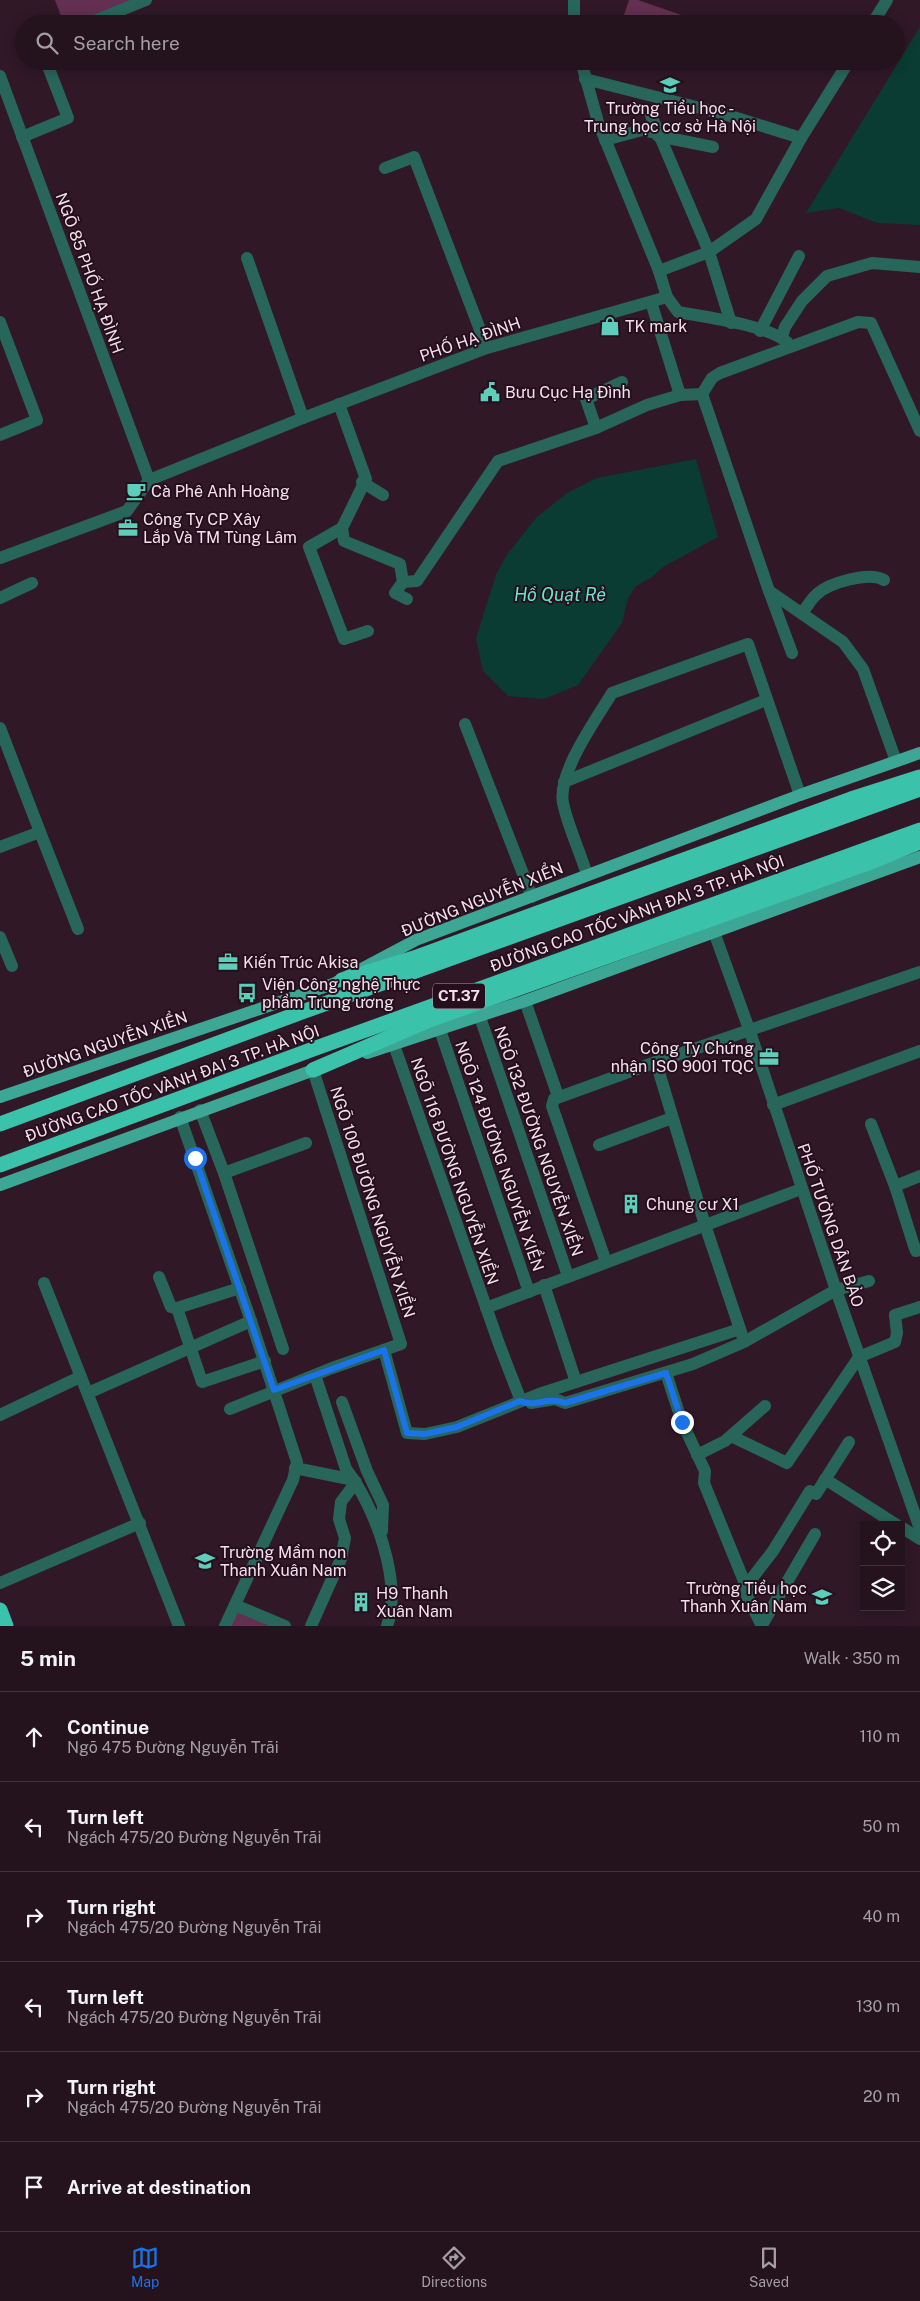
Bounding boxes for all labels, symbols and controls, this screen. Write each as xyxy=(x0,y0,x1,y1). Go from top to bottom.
search box xyxy=(15,15,905,70)
icon: search xyxy=(33,29,61,57)
text: Search here xyxy=(73,32,180,54)
school or university icon: Trường Tiểu học - Trung học cơ sở Hà Nội xyxy=(659,74,681,96)
place label: Trường Tiểu học - Trung học cơ sở Hà Nội xyxy=(584,99,756,136)
street label: NGÕ 85 PHỐ HẠ ĐÌNH xyxy=(52,189,130,356)
street label: PHỐ HẠ ĐÌNH xyxy=(416,310,523,366)
shop icon: TK mark xyxy=(599,315,621,337)
place label: TK mark xyxy=(625,317,687,336)
public building icon: Bưu Cục Hạ Đình xyxy=(479,381,501,403)
place label: Bưu Cục Hạ Đình xyxy=(505,383,631,402)
cafe icon: Cà Phê Anh Hoàng xyxy=(125,480,147,502)
place label: Cà Phê Anh Hoàng xyxy=(151,482,290,501)
place label: Công Ty CP Xây Lắp Và TM Tùng Lâm xyxy=(143,510,297,547)
office icon: Công Ty CP Xây Lắp Và TM Tùng Lâm xyxy=(117,517,139,539)
water label: Hồ Quạt Rẻ xyxy=(514,584,606,605)
street label: ĐƯỜNG CAO TỐC VÀNH ĐAI 3 TP. HÀ NỘI xyxy=(486,848,787,976)
street label: ĐƯỜNG NGUYỄN XIỂN xyxy=(397,855,566,941)
office icon: Kiến Trúc Akisa xyxy=(217,951,239,973)
place label: Kiến Trúc Akisa xyxy=(243,953,358,972)
place label: Viện Công nghệ Thực phẩm Trung ương xyxy=(262,975,421,1012)
bus stop icon: Viện Công nghệ Thực phẩm Trung ương xyxy=(236,982,258,1004)
road number: CT.37 xyxy=(433,984,485,1008)
street label: ĐƯỜNG NGUYỄN XIỂN xyxy=(19,1005,190,1082)
street label: ĐƯỜNG CAO TỐC VÀNH ĐAI 3 TP. HÀ NỘI xyxy=(21,1018,322,1146)
street label: NGÕ 132 ĐƯỜNG NGUYỄN XIỂN xyxy=(490,1023,590,1259)
street label: NGÕ 124 ĐƯỜNG NGUYỄN XIỂN xyxy=(451,1038,551,1274)
place label: Công Ty Chứng nhận ISO 9001 TQC xyxy=(611,1039,754,1076)
office icon: Công Ty Chứng nhận ISO 9001 TQC xyxy=(758,1046,780,1068)
street label: NGÕ 116 ĐƯỜNG NGUYỄN XIỂN xyxy=(407,1054,505,1287)
street label: NGÕ 100 ĐƯỜNG NGUYỄN XIỂN xyxy=(326,1083,422,1320)
street label: PHỐ TƯỞNG DÂN BẢO xyxy=(794,1140,870,1310)
route start xyxy=(184,1147,207,1170)
building icon: Chung cư X1 xyxy=(620,1193,642,1215)
place label: Chung cư X1 xyxy=(646,1195,739,1214)
route end xyxy=(671,1411,694,1434)
map controls xyxy=(860,1521,905,1611)
button: locate xyxy=(860,1521,905,1566)
place label: Trường Mầm non Thanh Xuân Nam xyxy=(220,1543,347,1580)
school or university icon: Trường Mầm non Thanh Xuân Nam xyxy=(194,1550,216,1572)
button: layers xyxy=(860,1566,905,1611)
place label: Trường Tiểu học Thanh Xuân Nam xyxy=(680,1579,807,1616)
place label: H9 Thanh Xuân Nam xyxy=(376,1584,453,1621)
school or university icon: Trường Tiểu học Thanh Xuân Nam xyxy=(811,1586,833,1608)
building icon: H9 Thanh Xuân Nam xyxy=(350,1591,372,1613)
text: 5 min xyxy=(20,1646,76,1671)
text: Walk · 350 m xyxy=(804,1649,900,1668)
text: Continue xyxy=(67,1716,149,1738)
icon: ahead xyxy=(20,1723,48,1751)
text: 110 m xyxy=(859,1727,900,1746)
text: Ngõ 475 Đường Nguyễn Trãi xyxy=(67,1738,279,1757)
text: Turn left xyxy=(67,1806,144,1828)
icon: left xyxy=(20,1813,48,1841)
text: 50 m xyxy=(862,1817,900,1836)
text: Ngách 475/20 Đường Nguyễn Trãi xyxy=(67,1828,321,1847)
text: Turn right xyxy=(67,1896,156,1918)
icon: right xyxy=(20,1903,48,1931)
text: 40 m xyxy=(862,1907,900,1926)
text: Ngách 475/20 Đường Nguyễn Trãi xyxy=(67,1918,321,1937)
text: Turn left xyxy=(67,1986,144,2008)
icon: left xyxy=(20,1993,48,2021)
text: 130 m xyxy=(856,1997,900,2016)
text: Ngách 475/20 Đường Nguyễn Trãi xyxy=(67,2008,321,2027)
text: Turn right xyxy=(67,2076,156,2098)
icon: right xyxy=(20,2083,48,2111)
text: 20 m xyxy=(863,2087,900,2106)
text: Ngách 475/20 Đường Nguyễn Trãi xyxy=(67,2098,321,2117)
icon: arrive xyxy=(20,2173,48,2201)
text: Arrive at destination xyxy=(67,2176,251,2198)
tab: Map xyxy=(131,2244,159,2290)
tab: Directions xyxy=(421,2244,487,2290)
tab: Saved xyxy=(749,2244,789,2290)

